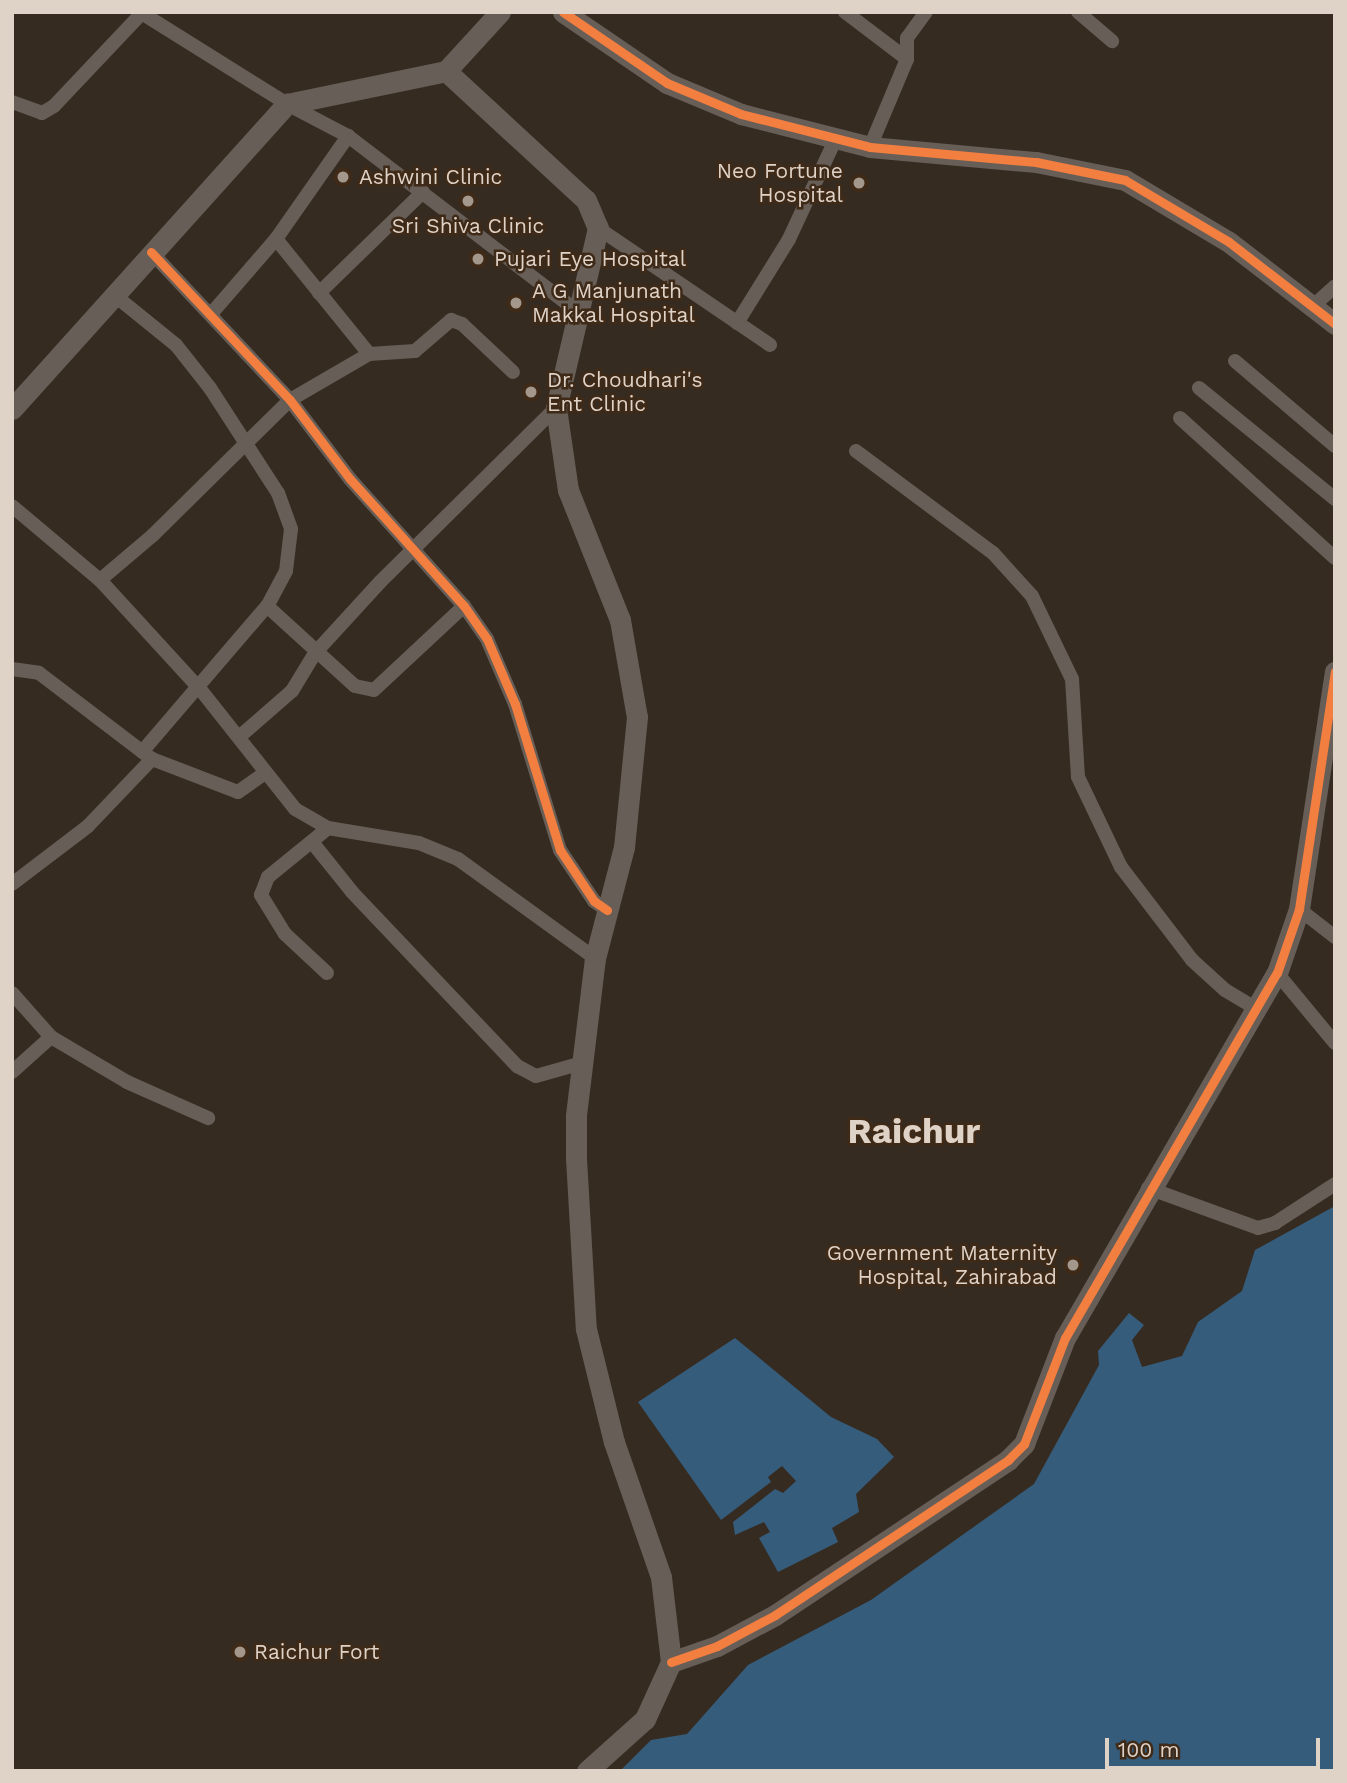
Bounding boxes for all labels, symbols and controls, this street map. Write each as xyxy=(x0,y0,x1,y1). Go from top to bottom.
place label: Neo Fortune Hospital xyxy=(717,158,843,208)
place label: Ashwini Clinic xyxy=(359,164,502,190)
marker: Ashwini Clinic xyxy=(333,167,353,187)
marker: Neo Fortune Hospital xyxy=(849,173,869,193)
marker: Sri Shiva Clinic xyxy=(458,191,478,211)
place label: Sri Shiva Clinic xyxy=(391,213,545,239)
place label: Pujari Eye Hospital xyxy=(494,246,686,272)
marker: Pujari Eye Hospital xyxy=(468,249,488,269)
place label: A G Manjunath Makkal Hospital xyxy=(532,278,696,328)
marker: A G Manjunath Makkal Hospital xyxy=(506,293,526,313)
place label: Dr. Choudhari's Ent Clinic xyxy=(547,367,703,417)
marker: Dr. Choudhari's Ent Clinic xyxy=(521,382,541,402)
district label: Raichur xyxy=(848,1110,980,1152)
place label: Government Maternity Hospital, Zahirabad xyxy=(827,1240,1057,1290)
marker: Government Maternity Hospital, Zahirabad xyxy=(1063,1255,1083,1275)
place label: Raichur Fort xyxy=(254,1639,380,1665)
marker: Raichur Fort xyxy=(232,1644,248,1660)
scale bar xyxy=(1109,1724,1324,1768)
text: 100 m xyxy=(1118,1737,1180,1762)

